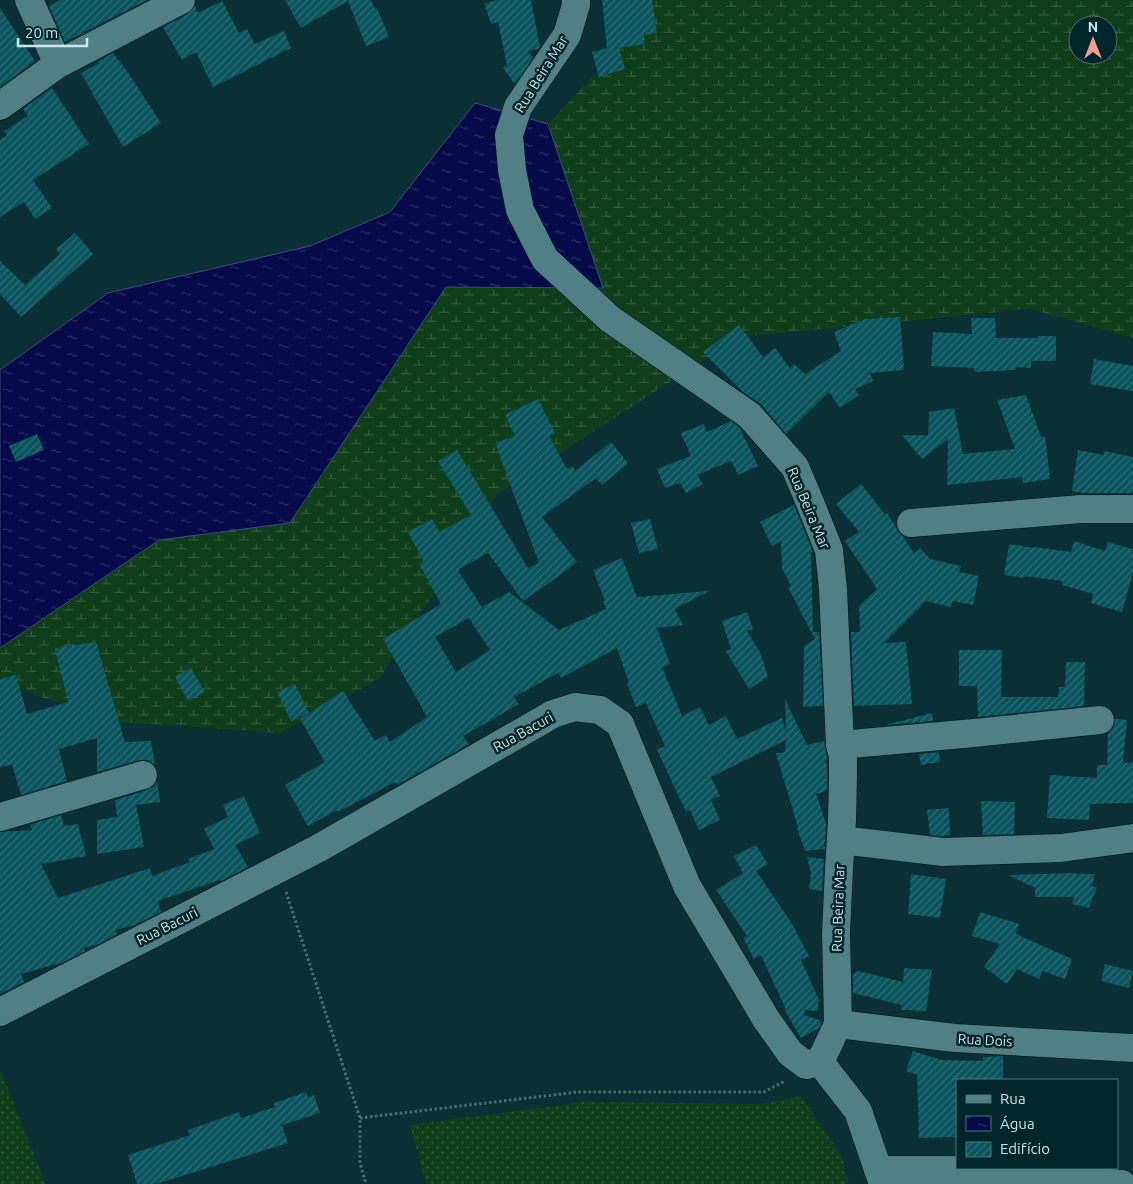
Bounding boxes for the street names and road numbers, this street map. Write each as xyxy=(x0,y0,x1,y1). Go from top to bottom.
street label: Rua Beira Mar xyxy=(511,32,571,115)
street label: Rua Beira Mar xyxy=(785,465,834,552)
street label: Rua Bacuri xyxy=(490,709,556,755)
street label: Rua Beira Mar xyxy=(828,863,848,952)
street label: Rua Bacuri xyxy=(134,904,200,948)
street label: Rua Dois xyxy=(957,1031,1013,1049)

